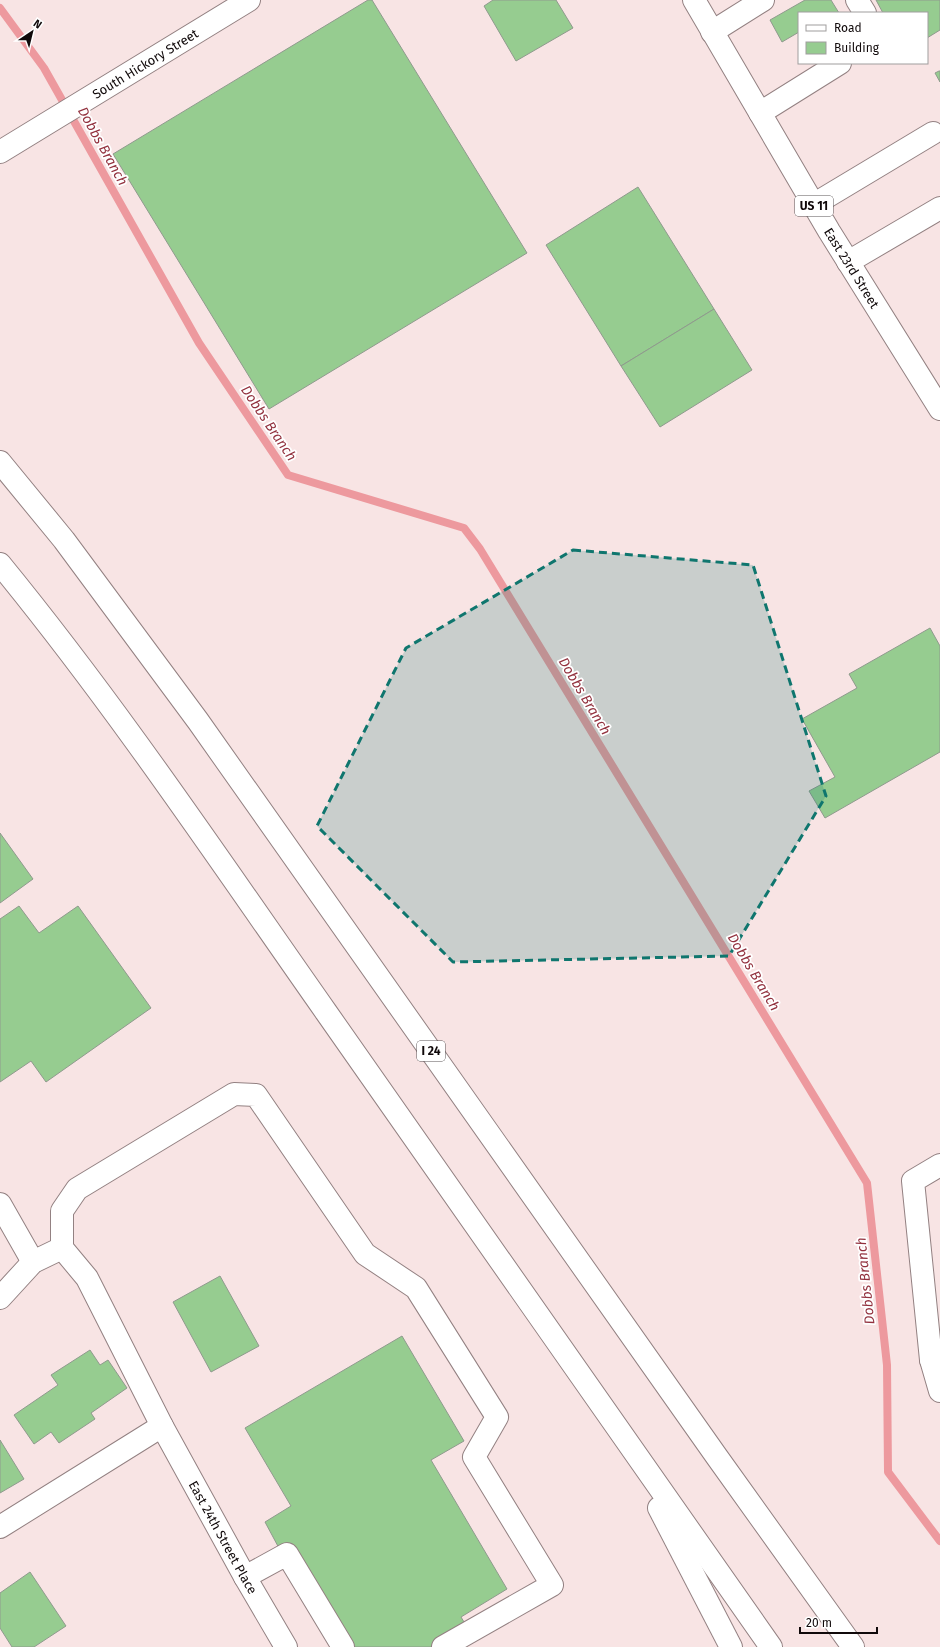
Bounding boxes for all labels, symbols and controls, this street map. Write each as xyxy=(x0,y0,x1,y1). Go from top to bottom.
north arrow xyxy=(12,12,52,52)
legend xyxy=(798,12,928,64)
text: N xyxy=(31,17,44,32)
text: Road xyxy=(834,21,862,35)
street label: South Hickory Street xyxy=(90,26,201,102)
text: Building xyxy=(834,41,880,55)
water label: Dobbs Branch xyxy=(74,104,131,189)
road number: US 11 xyxy=(795,196,833,216)
street label: East 23rd Street xyxy=(821,225,882,311)
water label: Dobbs Branch xyxy=(237,382,300,464)
water label: Dobbs Branch xyxy=(555,654,614,738)
water label: Dobbs Branch xyxy=(724,930,783,1014)
road number: I 24 xyxy=(417,1041,445,1061)
water label: Dobbs Branch xyxy=(852,1237,879,1325)
street label: East 24th Street Place xyxy=(186,1478,260,1597)
scale bar xyxy=(800,1609,877,1635)
text: 20 m xyxy=(806,1616,832,1630)

